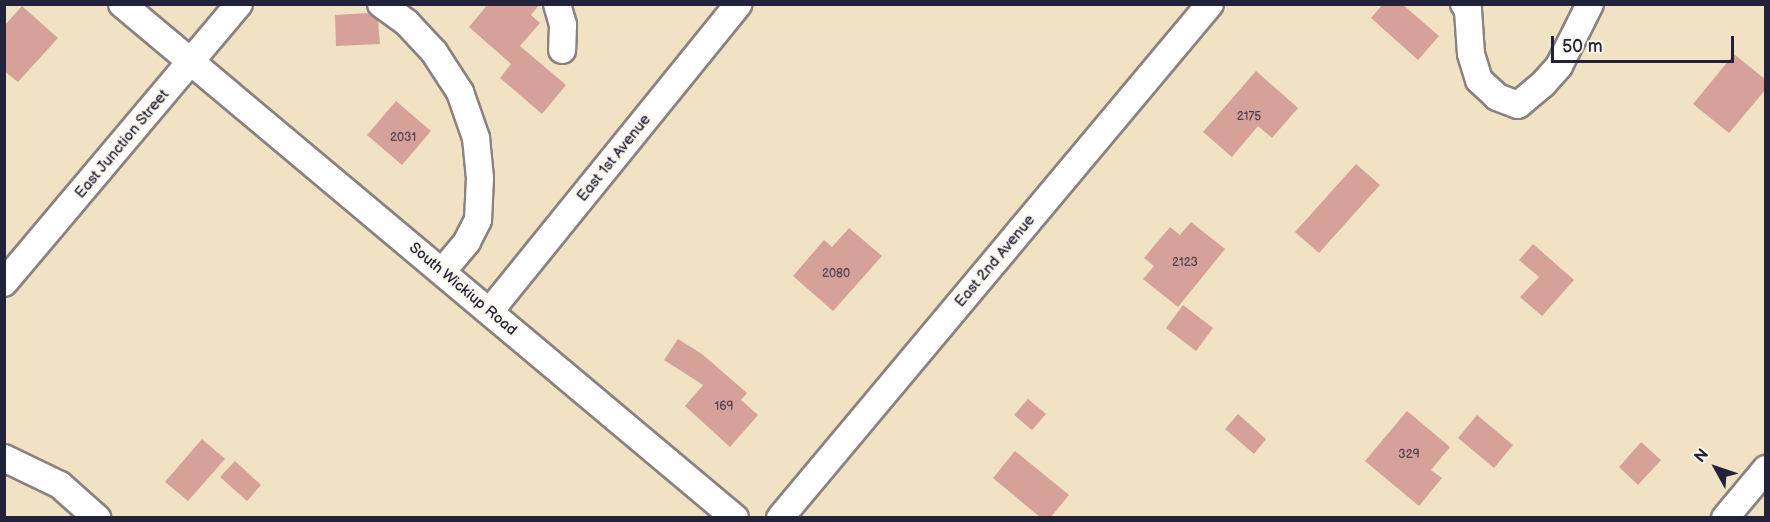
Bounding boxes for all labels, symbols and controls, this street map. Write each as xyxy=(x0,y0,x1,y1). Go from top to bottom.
scale bar xyxy=(1554,24,1737,62)
text: 50 m xyxy=(1562,36,1603,57)
street label: East Junction Street xyxy=(71,86,173,202)
house number: 2175 xyxy=(1237,110,1261,124)
street label: East 1st Avenue xyxy=(573,111,655,205)
house number: 2031 xyxy=(390,131,416,145)
street label: East 2nd Avenue xyxy=(951,211,1039,311)
street label: South Wickiup Road xyxy=(405,239,521,339)
house number: 2123 xyxy=(1172,256,1198,270)
house number: 2080 xyxy=(822,267,850,281)
house number: 169 xyxy=(715,400,733,414)
north arrow xyxy=(1686,438,1746,498)
text: N xyxy=(1691,445,1713,467)
house number: 329 xyxy=(1398,448,1420,462)

